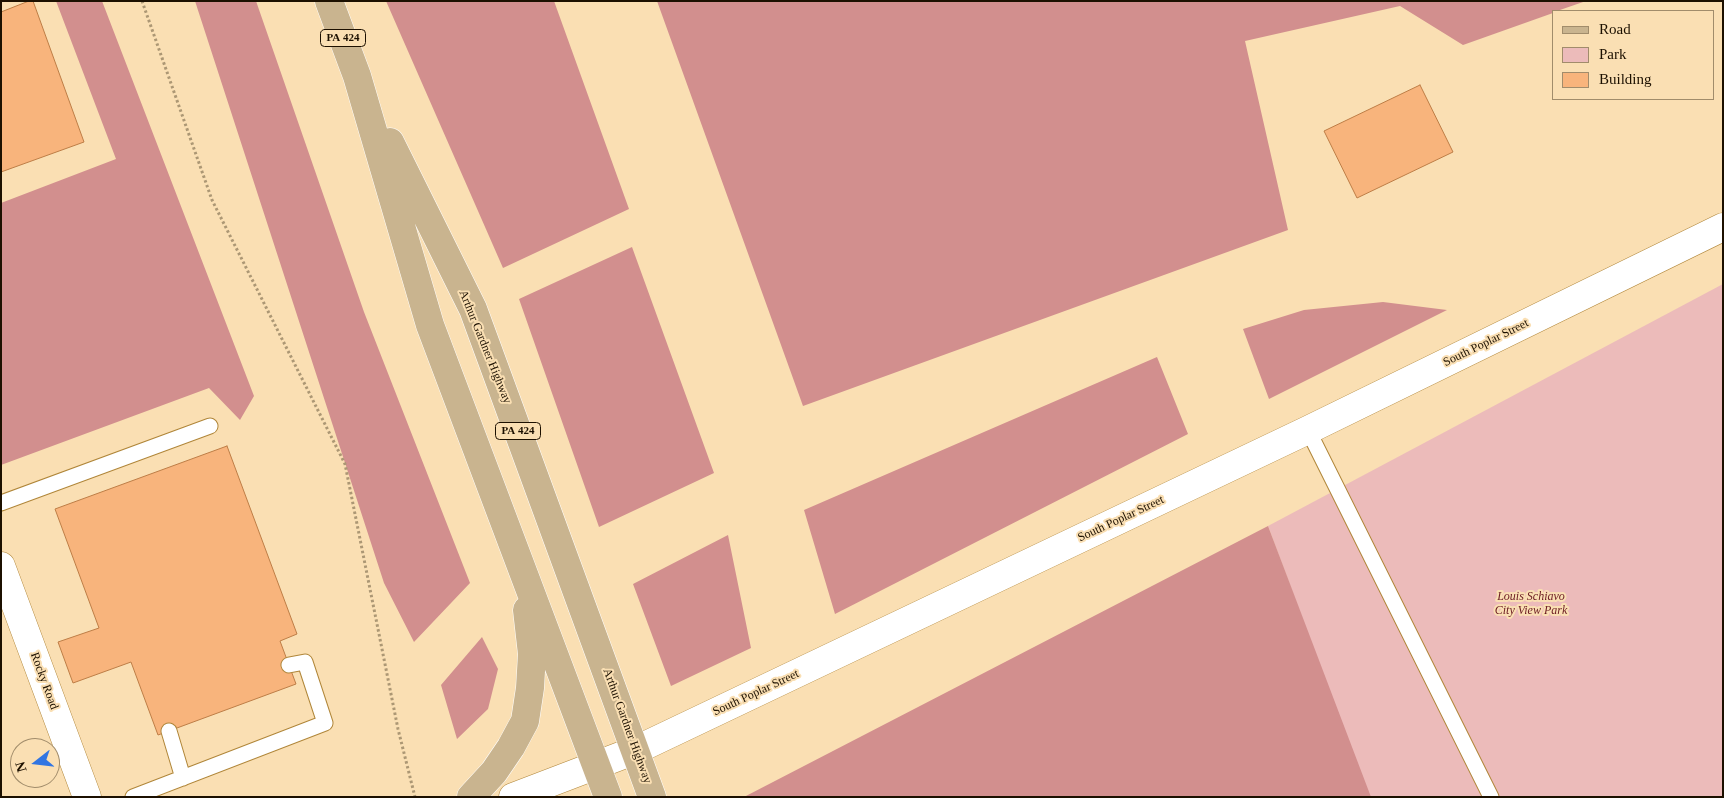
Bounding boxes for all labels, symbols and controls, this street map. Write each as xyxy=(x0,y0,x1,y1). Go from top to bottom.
legend xyxy=(1552,10,1714,100)
text: Road xyxy=(1599,21,1631,37)
road number: PA 424 xyxy=(320,29,366,46)
text: Park xyxy=(1599,46,1627,62)
text: Building xyxy=(1599,71,1652,87)
street label: Arthur Gardner Highway xyxy=(456,288,514,406)
street label: South Poplar Street xyxy=(1441,316,1531,370)
road number: PA 424 xyxy=(496,422,540,440)
street label: South Poplar Street xyxy=(1076,493,1166,545)
park label: Louis Schiavo City View Park xyxy=(1495,590,1567,618)
street label: Rocky Road xyxy=(27,651,61,711)
street label: Arthur Gardner Highway xyxy=(599,667,655,785)
street label: South Poplar Street xyxy=(711,667,801,719)
north arrow xyxy=(10,738,60,788)
text: N xyxy=(12,760,30,774)

